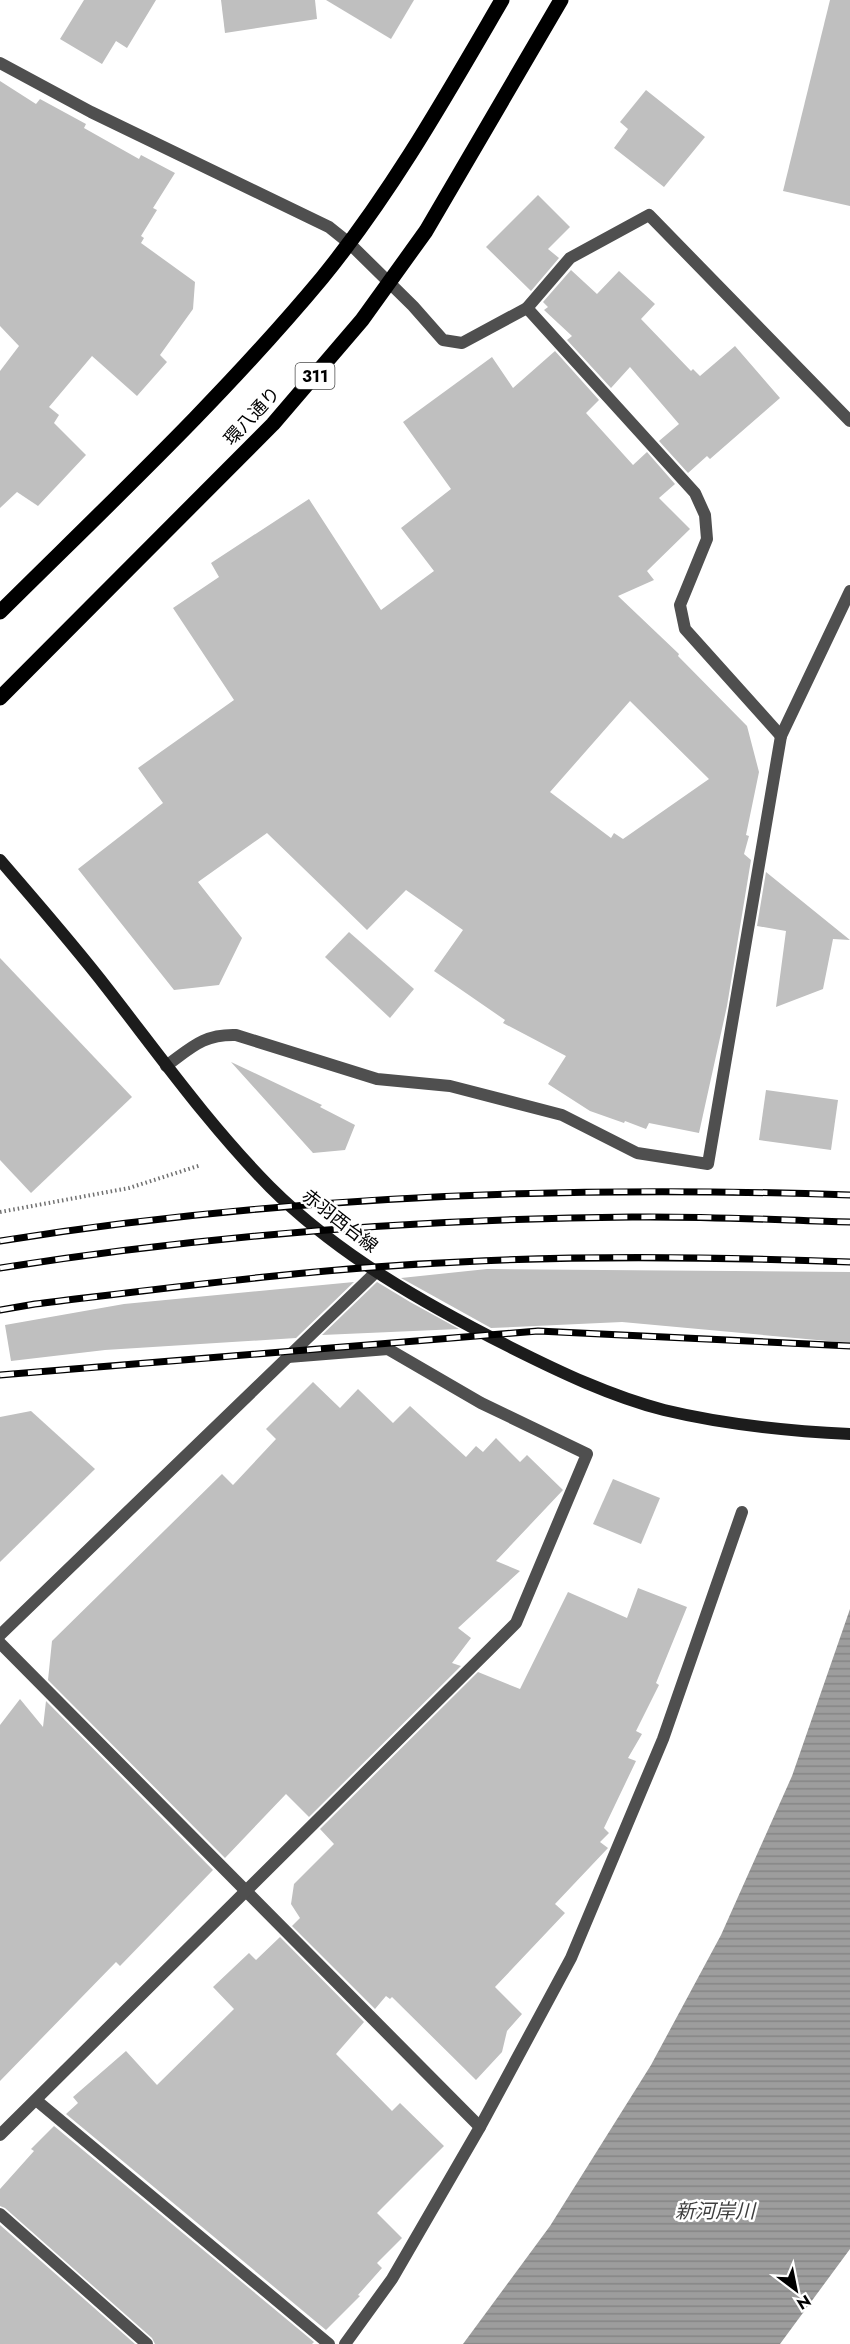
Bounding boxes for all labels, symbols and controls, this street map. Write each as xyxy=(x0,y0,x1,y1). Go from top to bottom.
road number: 311 xyxy=(296,363,334,389)
street label: 環八通り xyxy=(218,381,286,451)
street label: 赤羽西台線 xyxy=(297,1183,383,1259)
water label: 新河岸川 xyxy=(675,2197,757,2226)
north arrow xyxy=(766,2260,826,2320)
text: N xyxy=(792,2289,815,2315)

